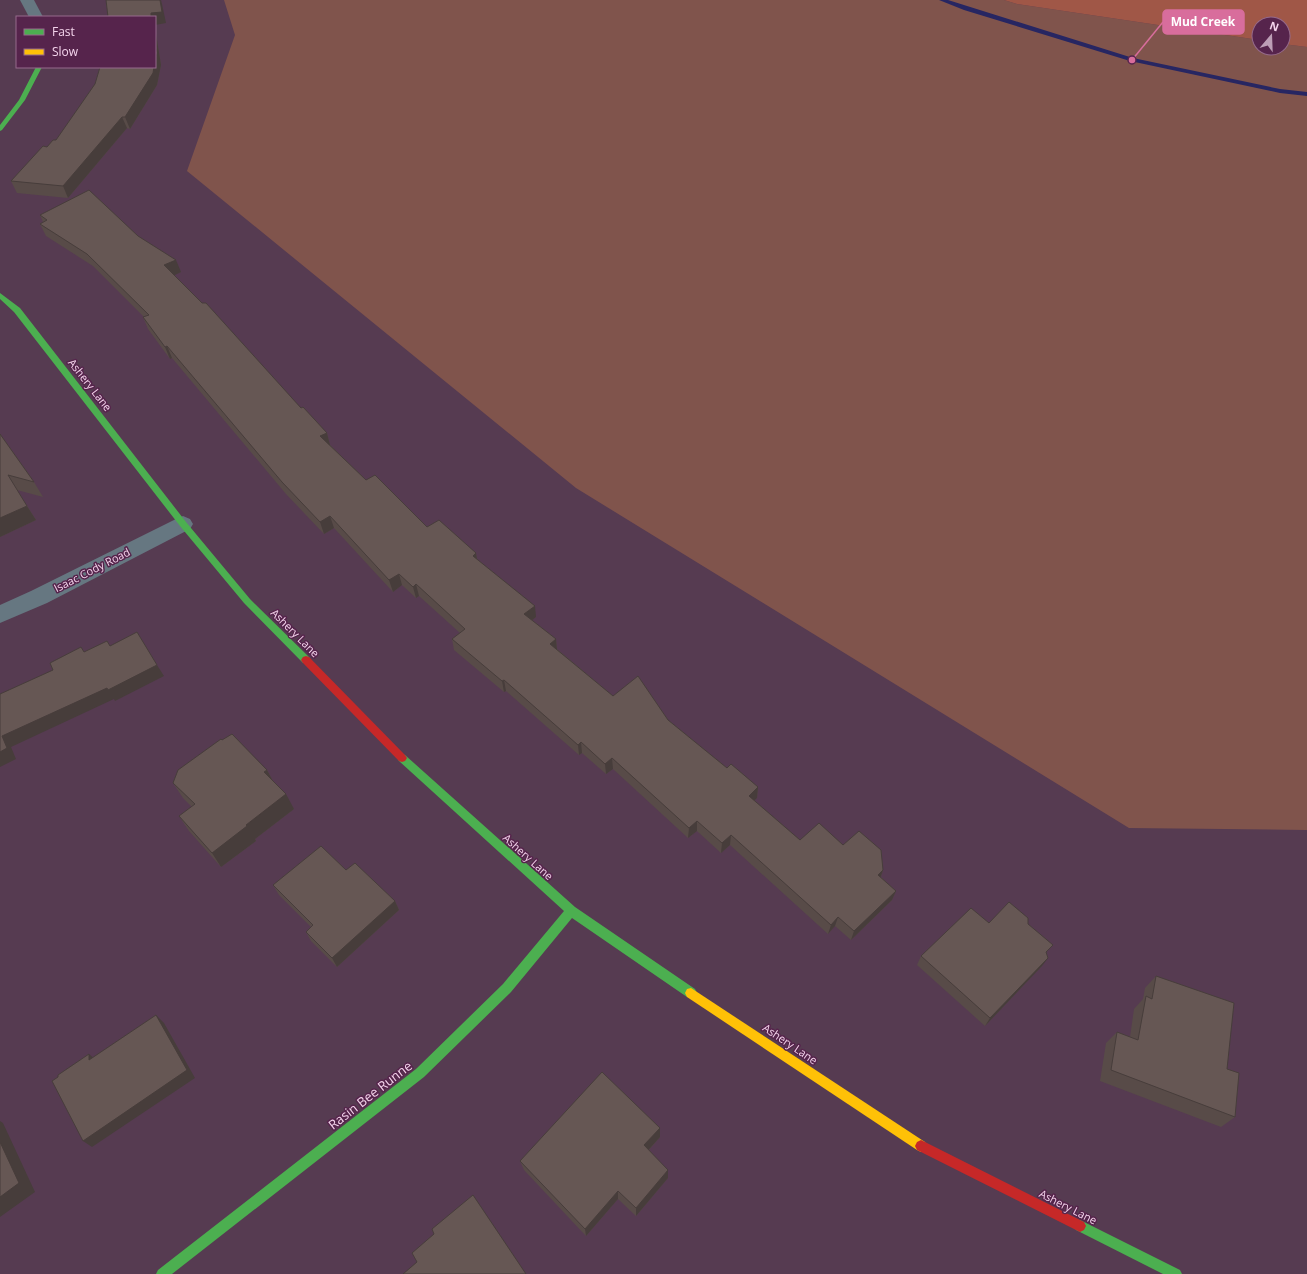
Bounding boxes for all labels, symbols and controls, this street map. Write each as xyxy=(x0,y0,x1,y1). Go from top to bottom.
callout: Mud Creek xyxy=(1163,10,1244,34)
text: Mud Creek xyxy=(1171,13,1236,30)
legend xyxy=(16,16,156,68)
north arrow xyxy=(1251,16,1291,56)
text: N xyxy=(1268,18,1281,35)
text: Fast xyxy=(52,23,75,40)
text: Slow xyxy=(52,43,79,60)
street label: Ashery Lane xyxy=(65,355,116,414)
street label: Isaac Cody Road xyxy=(51,544,132,595)
street label: Ashery Lane xyxy=(268,605,323,660)
street label: Ashery Lane xyxy=(500,830,557,883)
street label: Ashery Lane xyxy=(760,1020,820,1067)
street label: Rasin Bee Runne xyxy=(324,1057,416,1133)
street label: Ashery Lane xyxy=(1037,1186,1100,1227)

